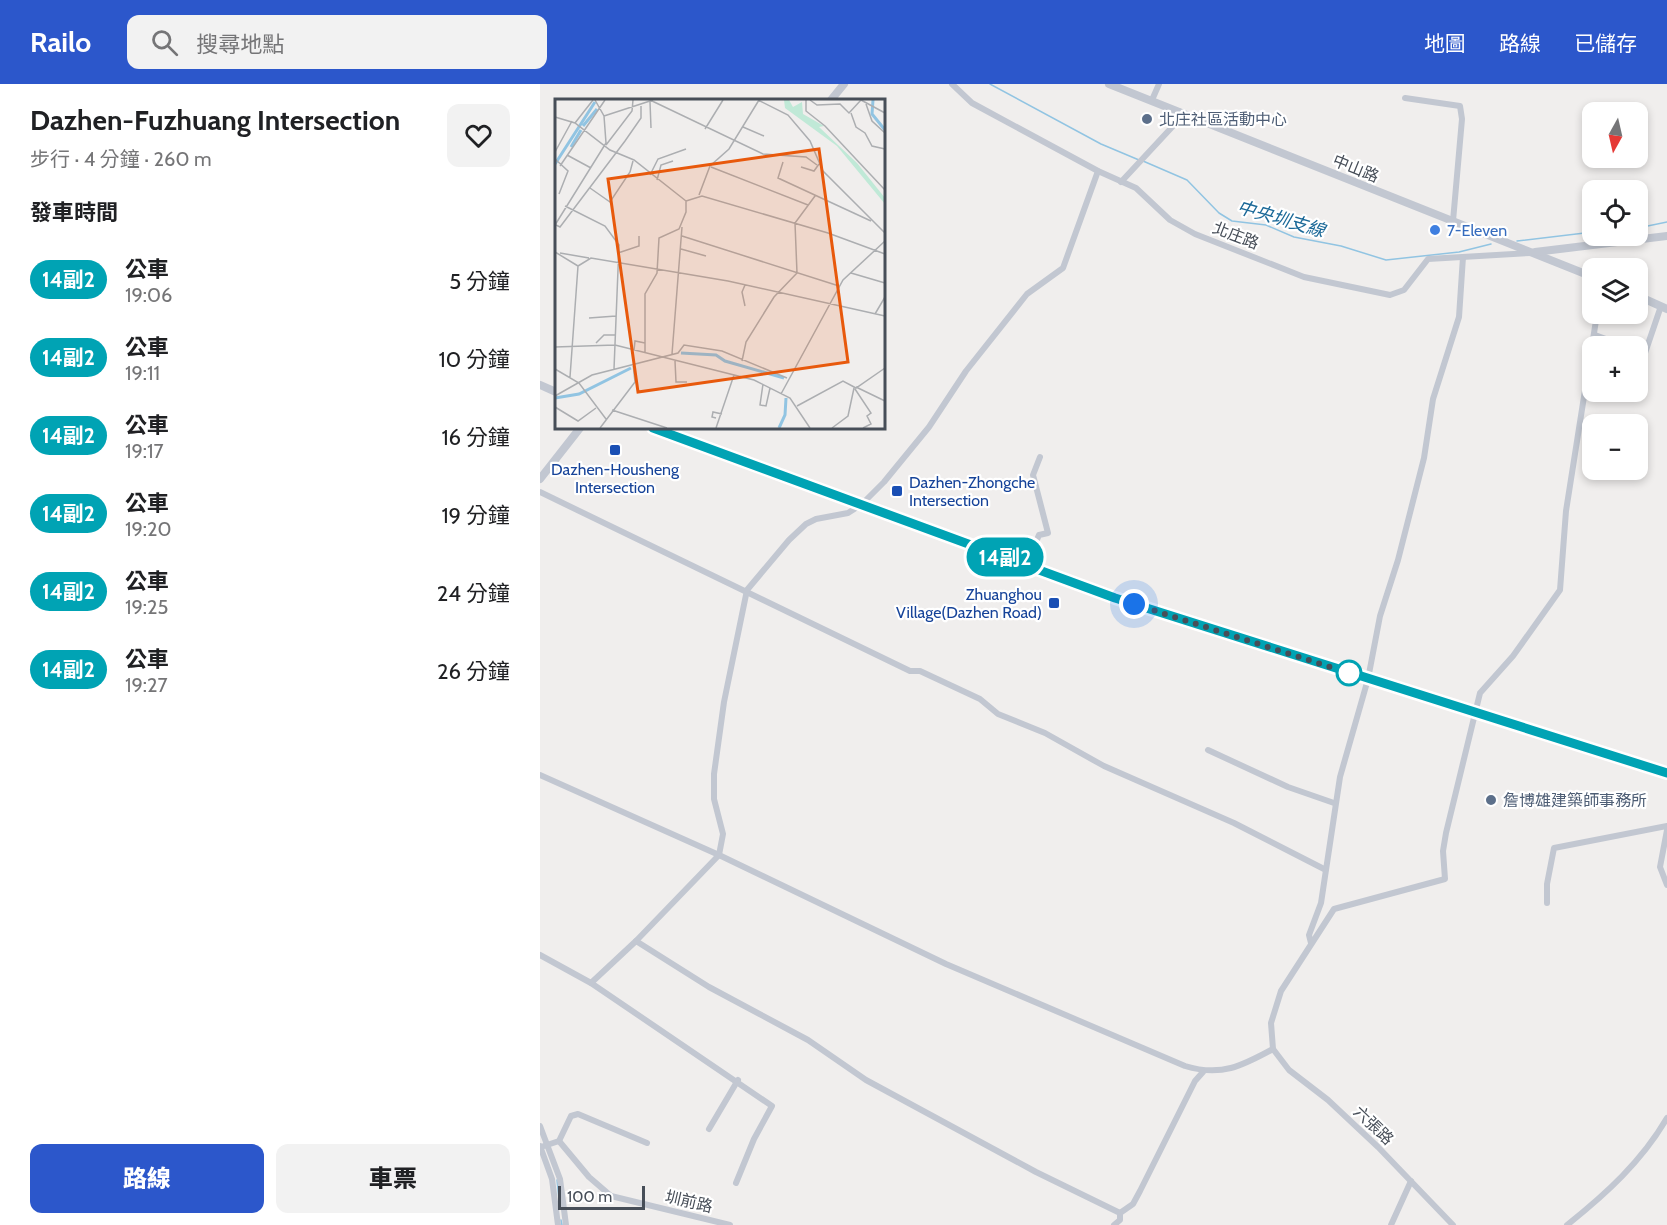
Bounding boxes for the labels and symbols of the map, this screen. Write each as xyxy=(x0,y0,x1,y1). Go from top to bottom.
inset map xyxy=(555,99,885,429)
north arrow xyxy=(1582,102,1648,168)
place label: 北庄社區活動中心 xyxy=(1159,110,1287,129)
marker: 北庄社區活動中心 xyxy=(1140,112,1154,126)
street label: 中山路 xyxy=(1330,151,1382,186)
water label: 中央圳支線 xyxy=(1235,196,1329,243)
street label: 北庄路 xyxy=(1210,218,1262,253)
place label: 7-Eleven xyxy=(1447,221,1507,240)
marker: 7-Eleven xyxy=(1428,223,1442,237)
marker: Dazhen-Housheng Intersection xyxy=(608,443,622,457)
place label: Dazhen-Housheng Intersection xyxy=(551,460,680,497)
place label: Dazhen-Zhongche Intersection xyxy=(909,473,1035,510)
marker: Dazhen-Zhongche Intersection xyxy=(890,484,904,498)
line badge: 14副2 xyxy=(963,538,1047,576)
place label: Zhuanghou Village(Dazhen Road) xyxy=(896,585,1042,622)
your location xyxy=(1119,589,1149,619)
marker: Zhuanghou Village(Dazhen Road) xyxy=(1047,596,1061,610)
unlabelled marker xyxy=(1336,660,1362,686)
place label: 詹博雄建築師事務所 xyxy=(1503,791,1647,810)
marker: 詹博雄建築師事務所 xyxy=(1484,793,1498,807)
street label: 六張路 xyxy=(1350,1102,1398,1149)
scale bar xyxy=(558,1183,645,1210)
street label: 圳前路 xyxy=(663,1187,714,1216)

